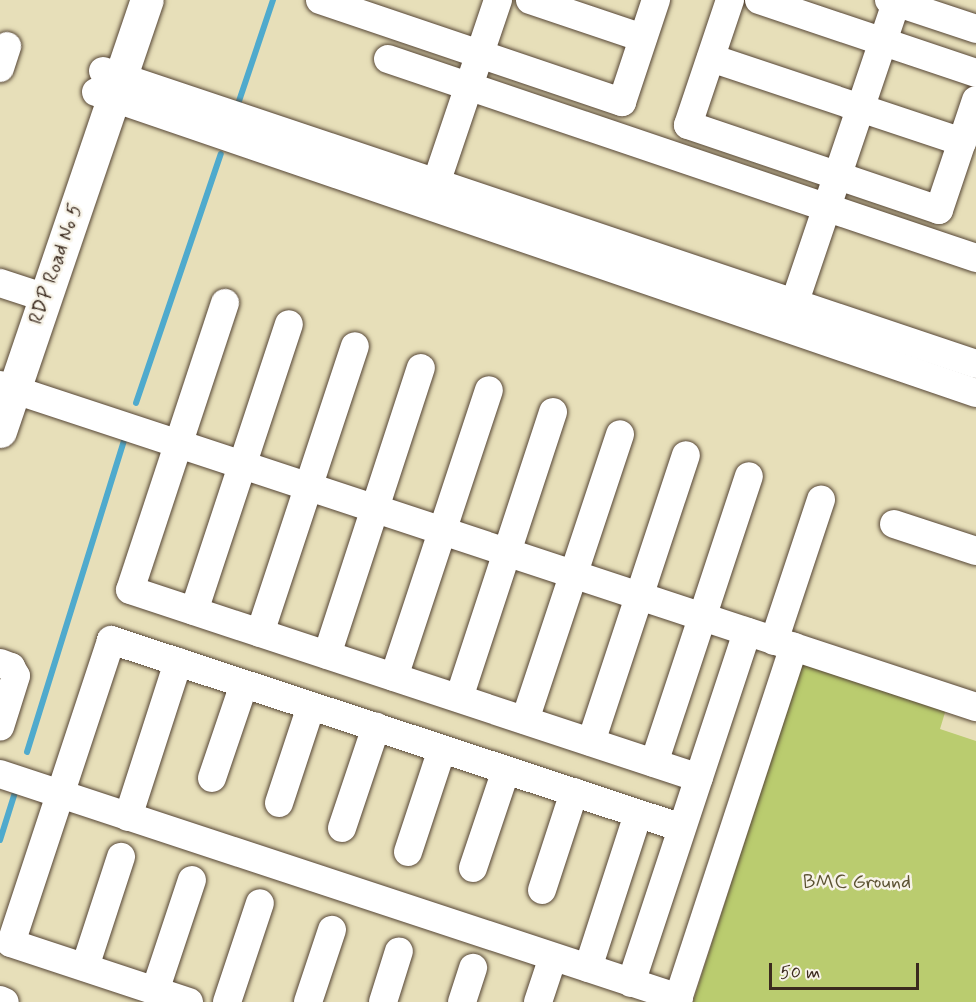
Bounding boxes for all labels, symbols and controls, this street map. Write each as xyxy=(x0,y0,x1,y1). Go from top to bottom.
street label: RDP Road No 5 xyxy=(24,200,88,328)
park label: BMC Ground xyxy=(803,870,911,894)
scale bar xyxy=(772,951,922,989)
text: 50 m xyxy=(780,961,820,985)

